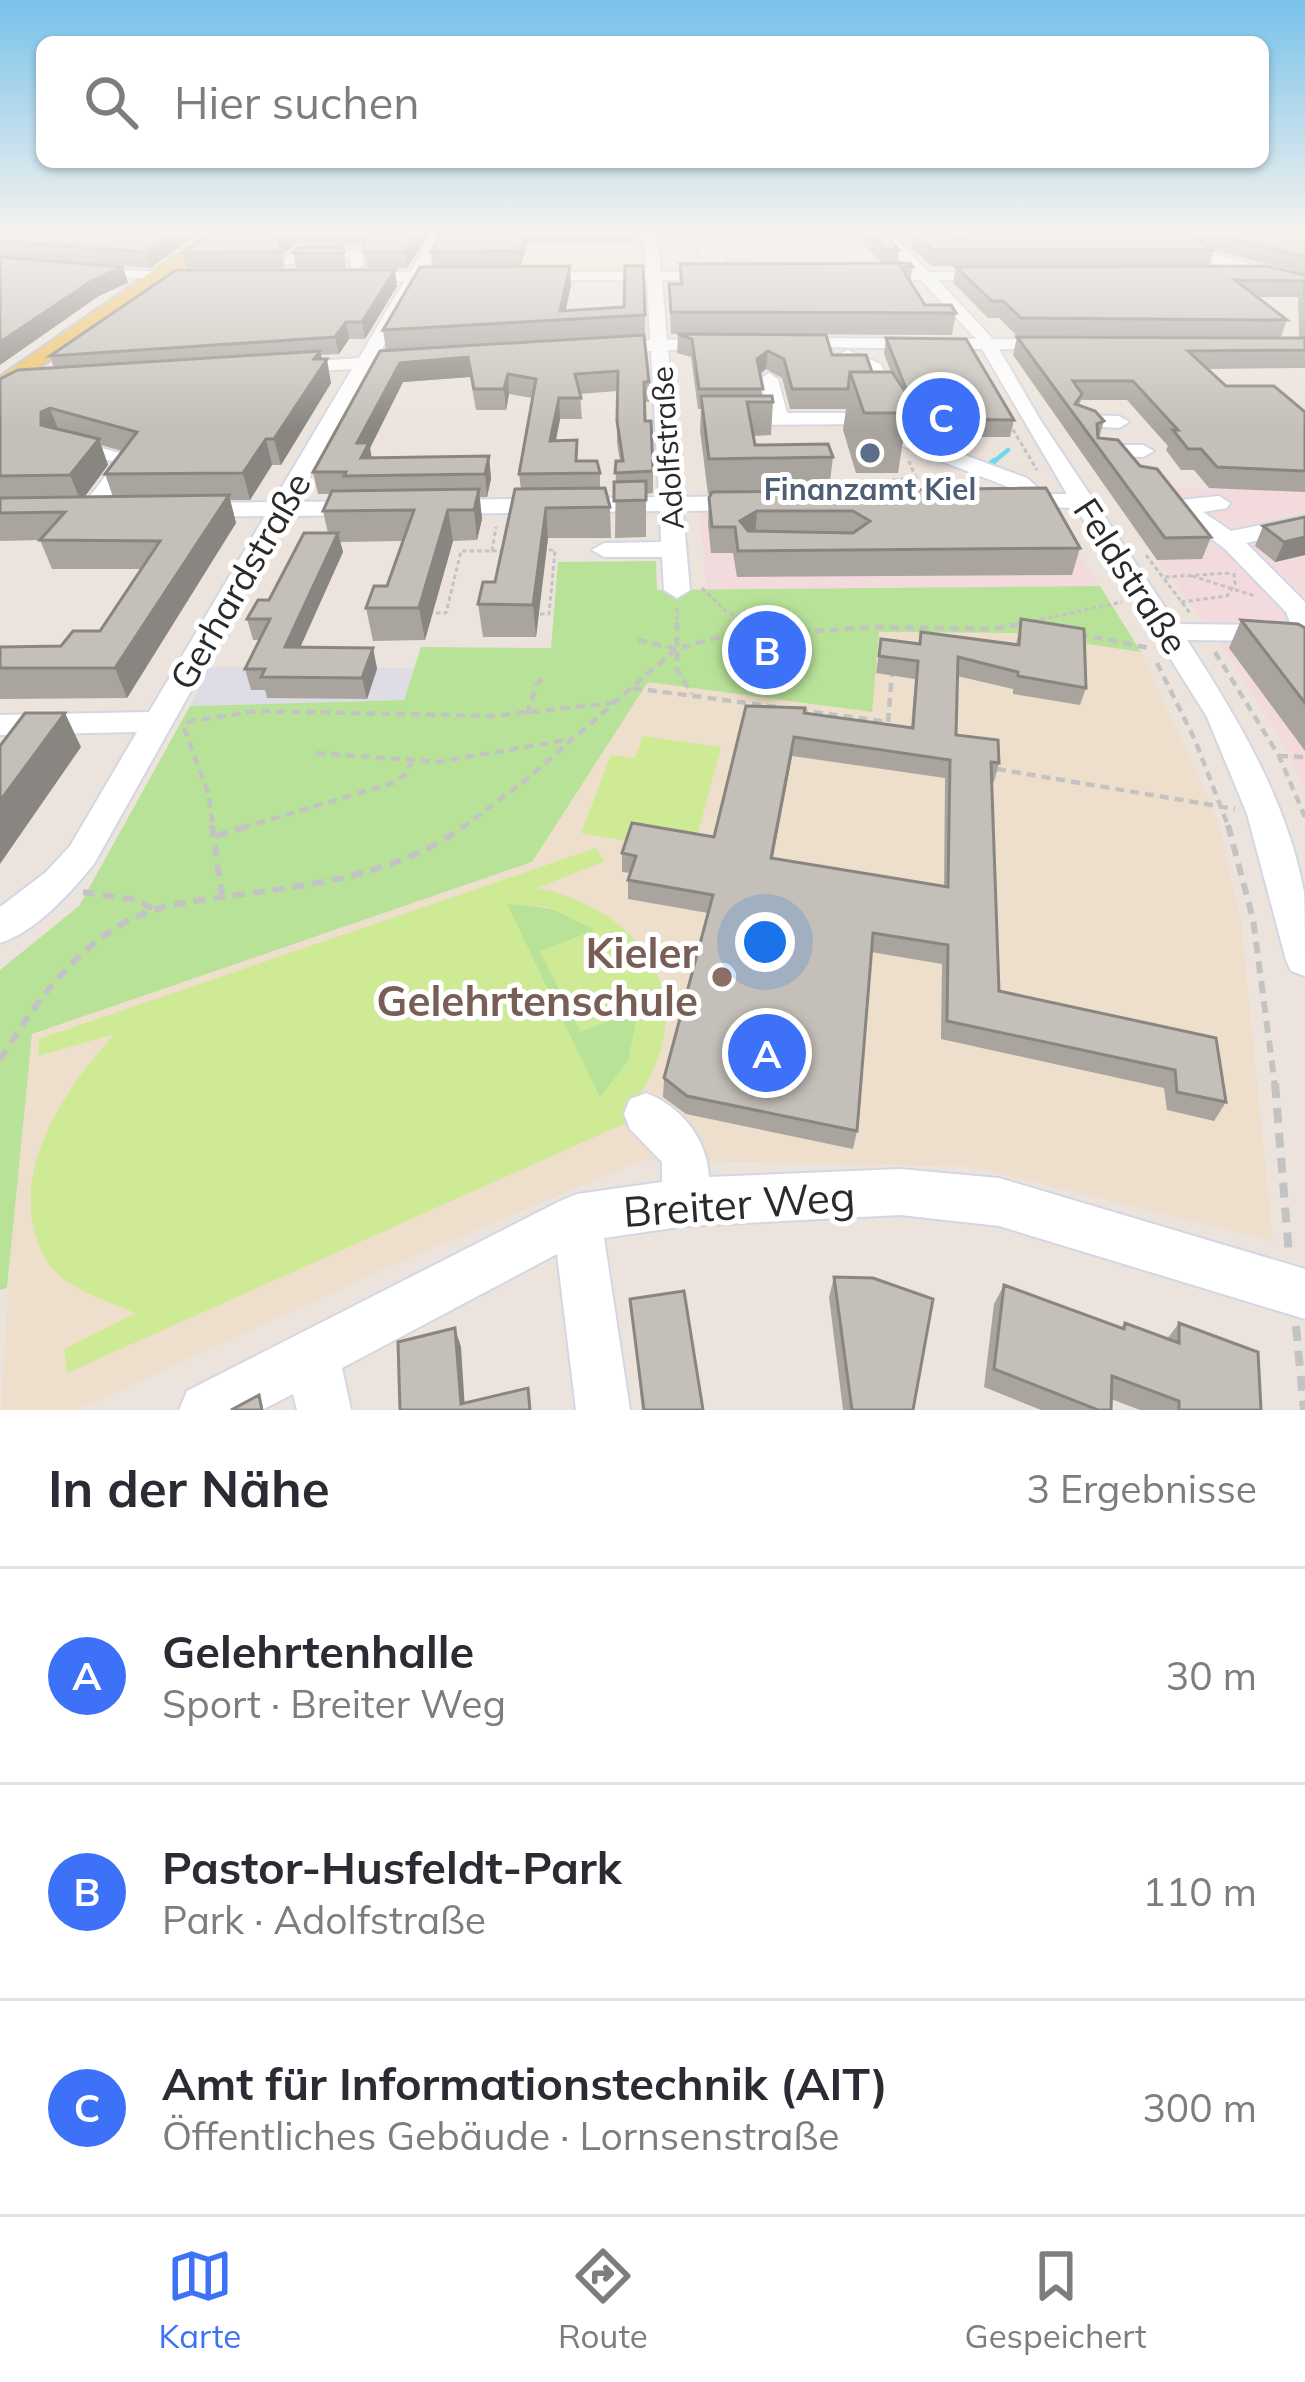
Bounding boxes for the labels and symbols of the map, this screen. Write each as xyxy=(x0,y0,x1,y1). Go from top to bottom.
street label: Adolfstraße xyxy=(642,365,692,531)
pin: C xyxy=(902,372,980,462)
marker: Finanzamt Kiel xyxy=(857,440,883,466)
street label: Gerhardstraße xyxy=(159,464,320,697)
place label: Finanzamt Kiel xyxy=(764,470,976,508)
street label: Feldstraße xyxy=(1064,489,1198,662)
pin: B xyxy=(728,605,806,695)
your location xyxy=(735,912,795,972)
place label: Kieler Gelehrtenschule xyxy=(376,926,698,1027)
marker: Kieler Gelehrtenschule xyxy=(709,964,735,990)
pin: A xyxy=(728,1008,806,1098)
street label: Breiter Weg xyxy=(621,1169,857,1238)

